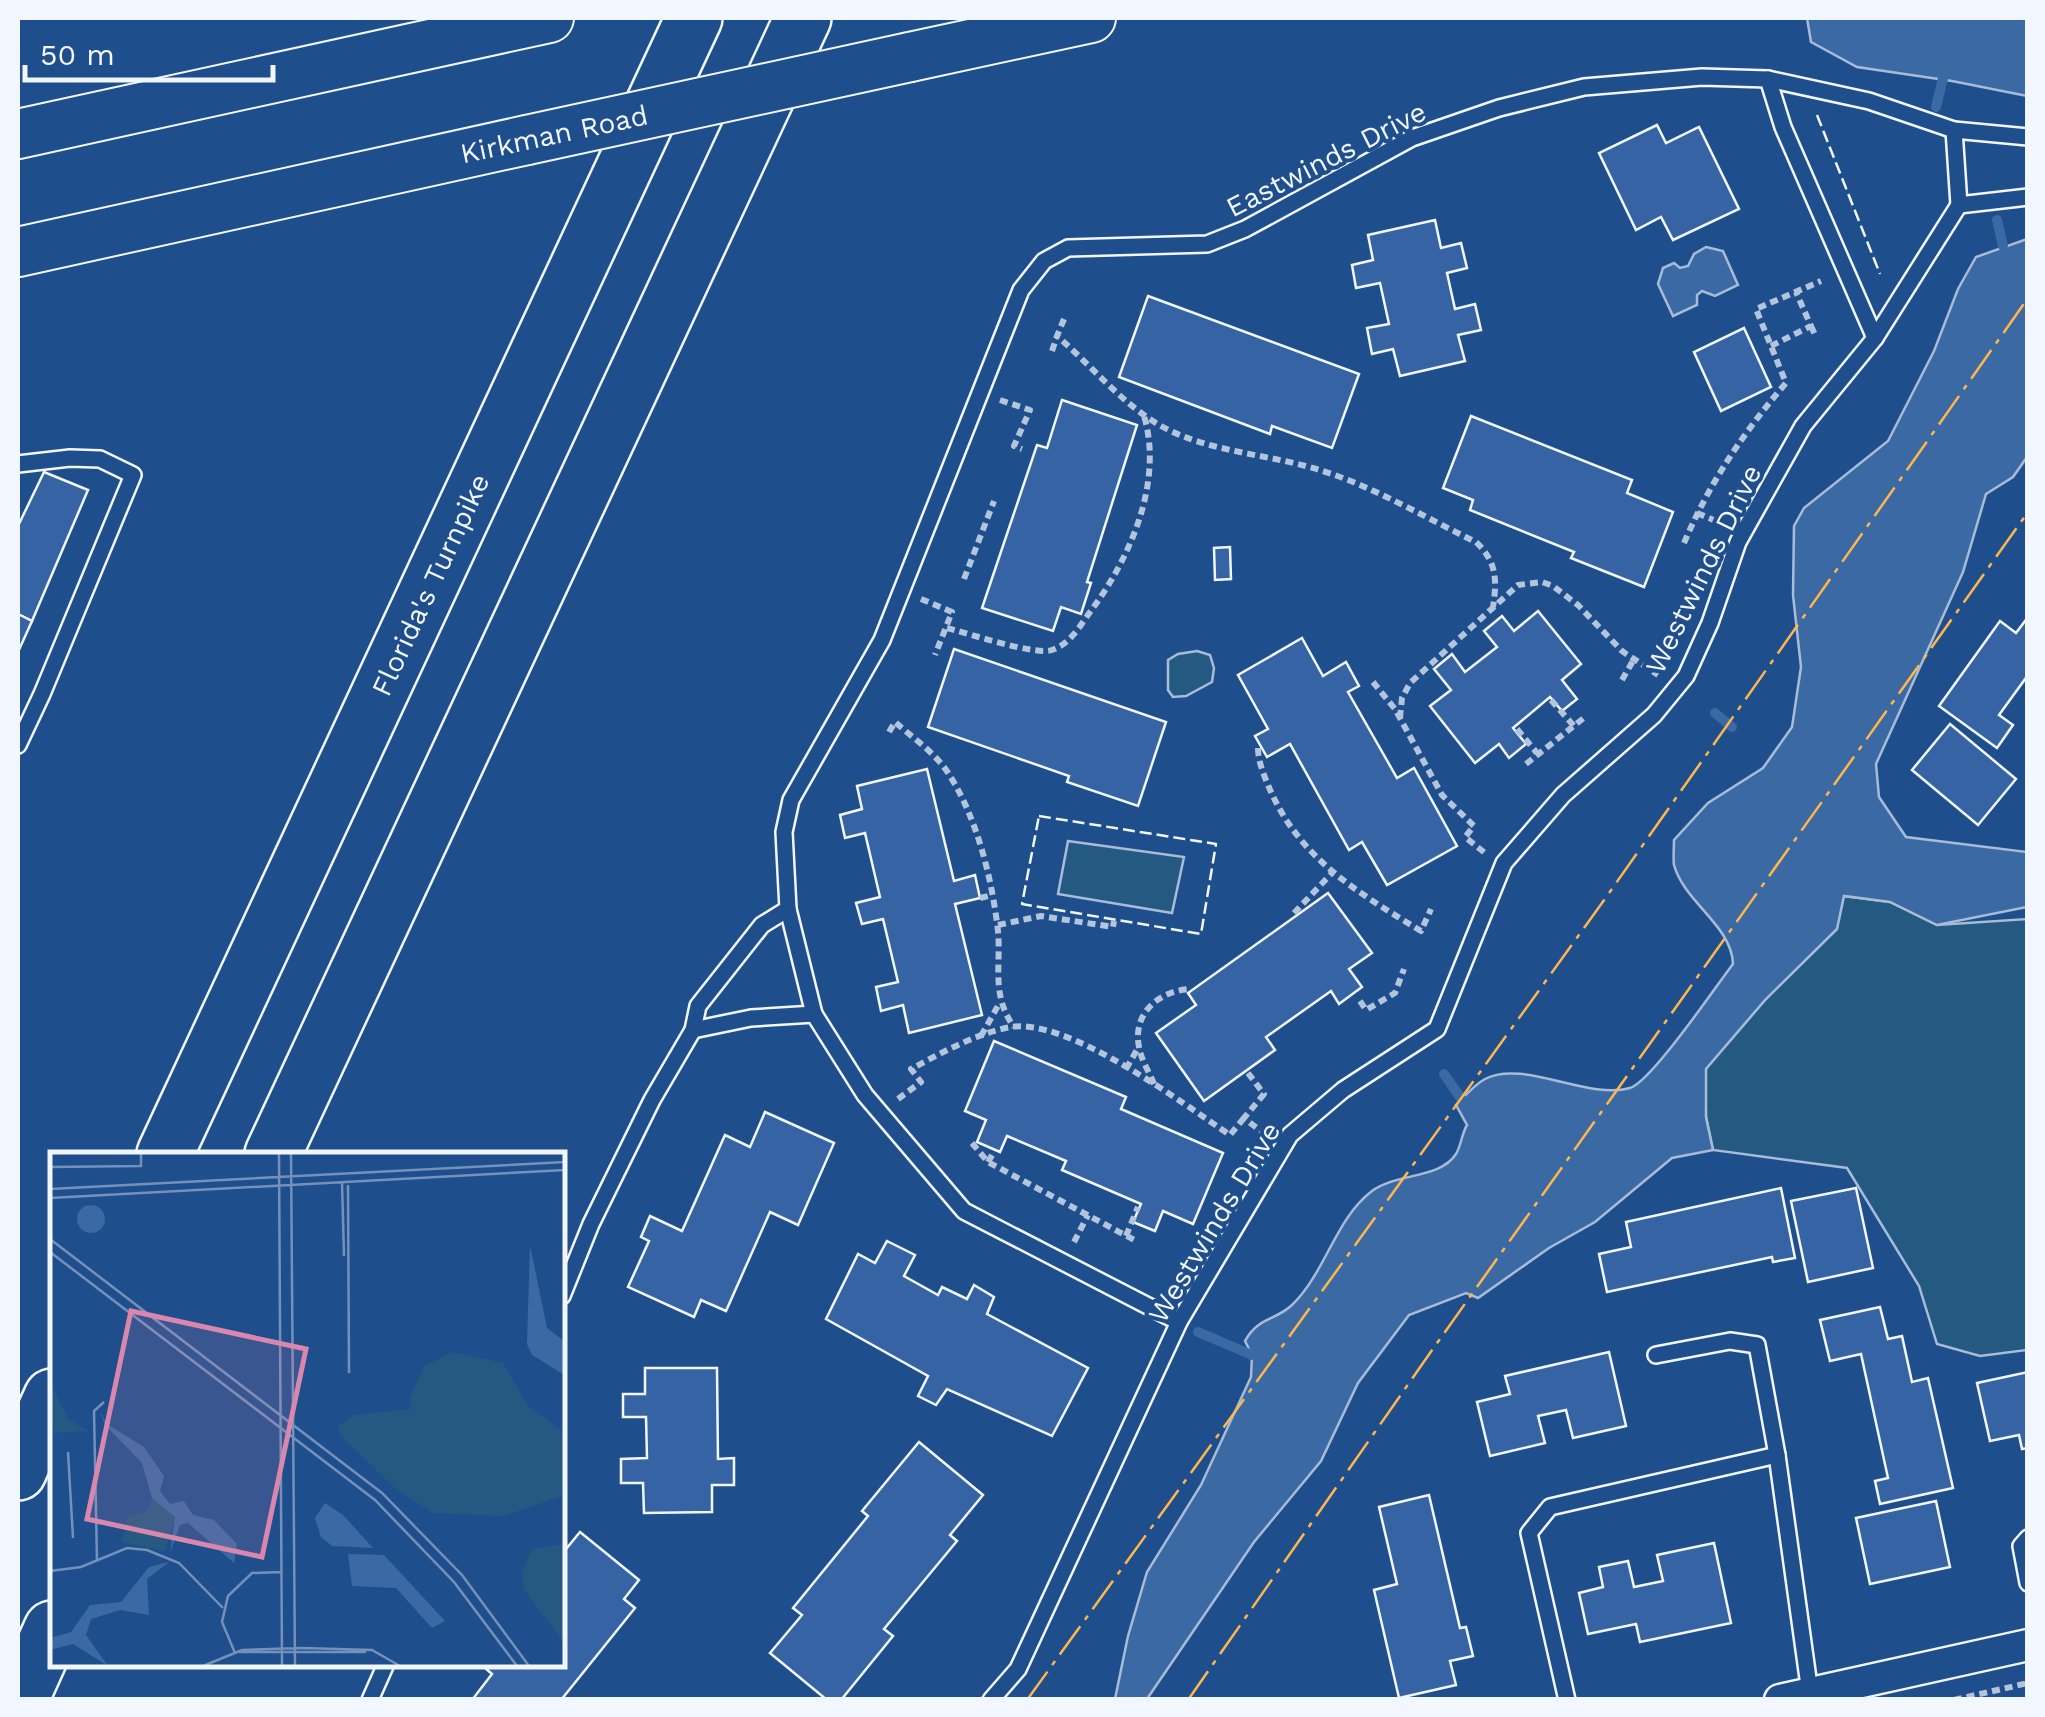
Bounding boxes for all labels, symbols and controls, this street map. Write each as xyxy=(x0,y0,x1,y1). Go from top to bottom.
scale bar xyxy=(25,20,272,82)
text: 50 m xyxy=(40,37,115,72)
street label: Eastwinds Drive xyxy=(1221,95,1432,224)
street label: Kirkman Road xyxy=(457,99,651,170)
street label: Westwinds Drive xyxy=(1639,459,1768,679)
street label: Florida's Turnpike xyxy=(365,469,496,701)
street label: Westwinds Drive xyxy=(1141,1116,1287,1329)
inset map xyxy=(50,1152,565,1667)

